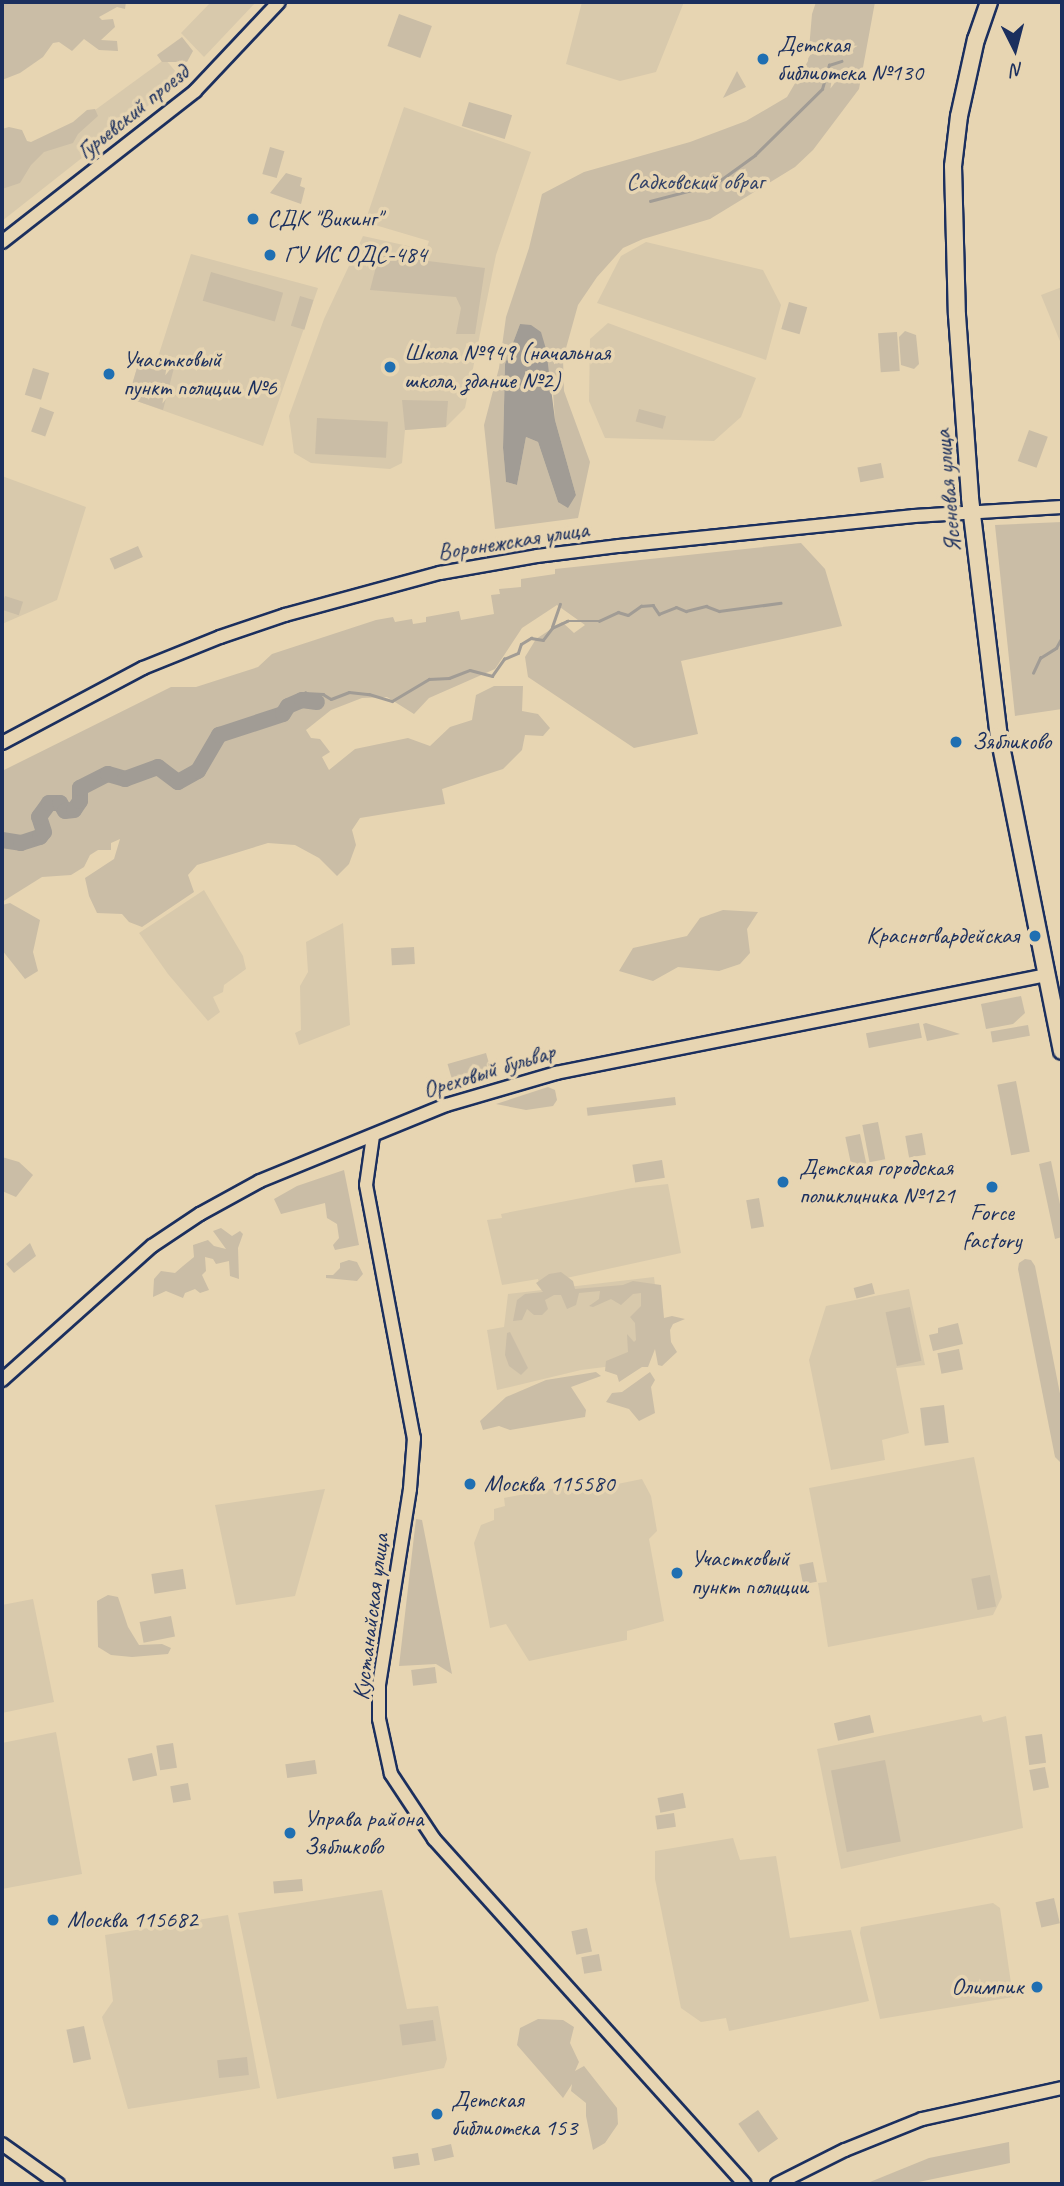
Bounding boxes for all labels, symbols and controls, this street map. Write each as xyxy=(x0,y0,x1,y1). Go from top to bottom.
north arrow xyxy=(980,14,1050,84)
place label: Детская библиотека №130 xyxy=(777,31,923,87)
marker: Детская библиотека №130 xyxy=(755,51,771,67)
text: N xyxy=(1010,57,1024,82)
street label: Гурьевский проезд xyxy=(71,58,195,166)
park label: Садковский овраг xyxy=(626,168,764,196)
place label: СДК "Викинг" xyxy=(267,205,382,233)
marker: СДК "Викинг" xyxy=(245,211,261,227)
place label: ГУ ИС ОДС-484 xyxy=(284,241,425,269)
marker: ГУ ИС ОДС-484 xyxy=(262,247,278,263)
place label: Школа №949 (начальная школа, здание №2) xyxy=(404,339,611,395)
place label: Участковый пункт полиции №6 xyxy=(123,346,275,402)
marker: Школа №949 (начальная школа, здание №2) xyxy=(382,359,398,375)
marker: Участковый пункт полиции №6 xyxy=(101,366,117,382)
street label: Ясеневая улица xyxy=(928,428,968,554)
street label: Воронежская улица xyxy=(435,515,591,567)
place label: Зябликово xyxy=(972,728,1051,756)
marker: Зябликово xyxy=(946,732,966,752)
place label: Красногвардейская xyxy=(866,922,1019,950)
marker: Красногвардейская xyxy=(1025,926,1045,946)
street label: Ореховый бульвар xyxy=(419,1037,559,1105)
place label: Детская городская поликлиника №121 xyxy=(799,1154,955,1210)
marker: Детская городская поликлиника №121 xyxy=(773,1172,793,1192)
marker: Force factory xyxy=(984,1179,1000,1195)
place label: Force factory xyxy=(963,1199,1021,1255)
place label: Москва 115580 xyxy=(484,1470,615,1498)
marker: Москва 115580 xyxy=(462,1476,478,1492)
street label: Кустанайская улица xyxy=(346,1531,396,1703)
place label: Участковый пункт полиции xyxy=(691,1545,807,1601)
marker: Участковый пункт полиции xyxy=(669,1565,685,1581)
place label: Управа района Зябликово xyxy=(304,1805,424,1861)
marker: Управа района Зябликово xyxy=(282,1825,298,1841)
place label: Москва 115682 xyxy=(67,1906,198,1934)
marker: Москва 115682 xyxy=(45,1912,61,1928)
place label: Олимпик xyxy=(951,1973,1023,2001)
marker: Олимпик xyxy=(1029,1979,1045,1995)
place label: Детская библиотека 153 xyxy=(451,2086,577,2142)
marker: Детская библиотека 153 xyxy=(429,2106,445,2122)

